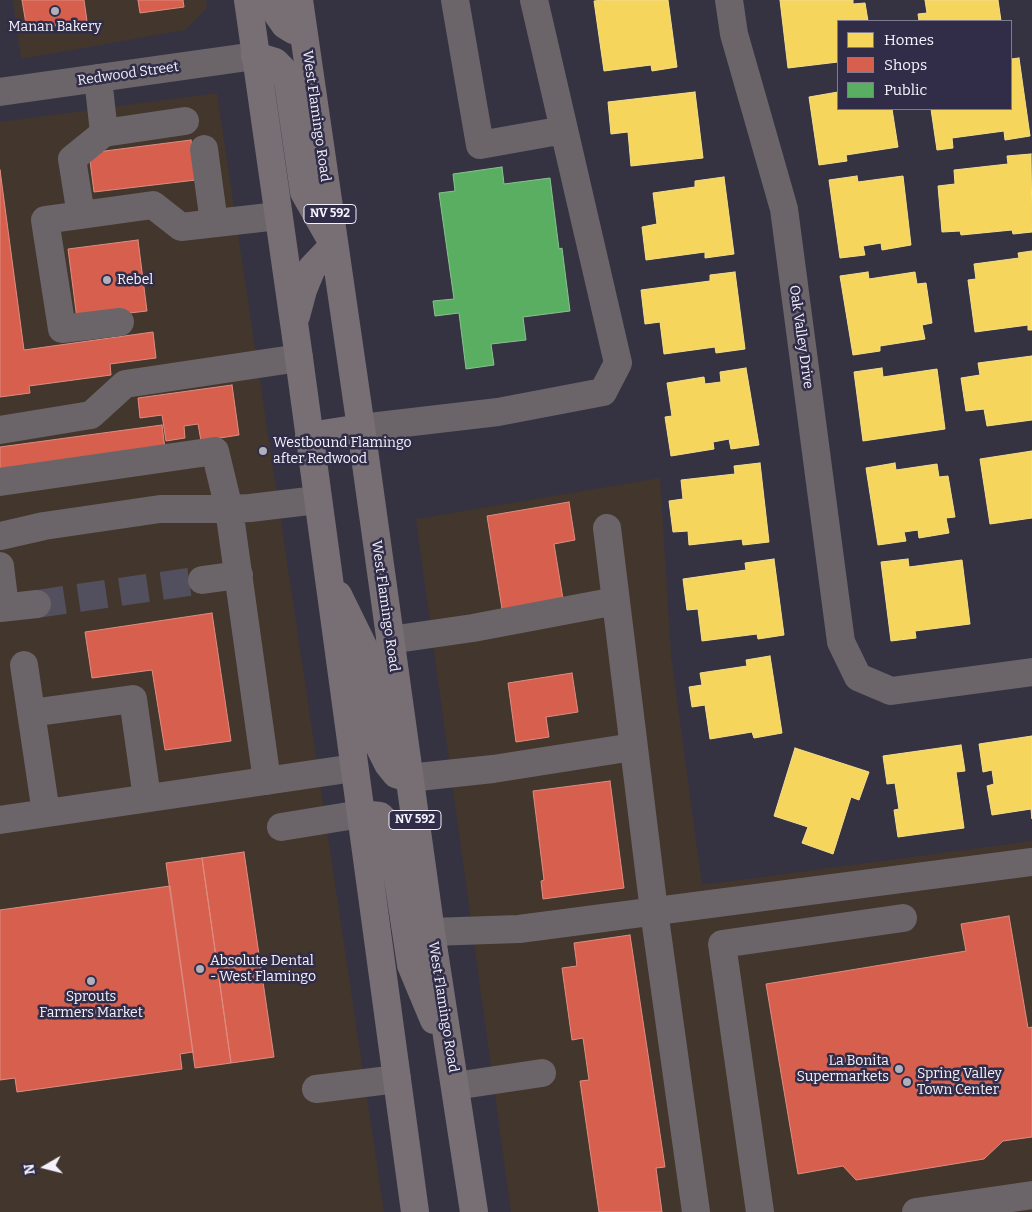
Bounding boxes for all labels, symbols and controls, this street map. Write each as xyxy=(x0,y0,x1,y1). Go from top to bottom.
marker: Manan Bakery xyxy=(49,5,61,17)
place label: Manan Bakery xyxy=(8,19,102,35)
legend xyxy=(837,20,1012,110)
text: Homes xyxy=(884,31,934,49)
street label: West Flamingo Road xyxy=(298,49,334,183)
text: Shops xyxy=(884,56,927,74)
street label: Redwood Street xyxy=(76,59,180,89)
text: Public xyxy=(884,81,927,99)
road number: NV 592 xyxy=(304,204,356,223)
place label: Rebel xyxy=(117,272,153,288)
marker: Rebel xyxy=(101,274,113,286)
street label: Oak Valley Drive xyxy=(785,284,817,390)
place label: Westbound Flamingo after Redwood xyxy=(273,435,412,468)
marker: Westbound Flamingo after Redwood xyxy=(257,445,269,457)
street label: West Flamingo Road xyxy=(367,539,403,673)
road number: NV 592 xyxy=(389,810,441,830)
street label: West Flamingo Road xyxy=(424,940,462,1074)
place label: Absolute Dental - West Flamingo xyxy=(210,953,316,986)
marker: Absolute Dental - West Flamingo xyxy=(194,963,206,975)
marker: Sprouts Farmers Market xyxy=(85,975,97,987)
place label: Sprouts Farmers Market xyxy=(39,989,143,1022)
place label: La Bonita Supermarkets xyxy=(796,1053,889,1086)
marker: La Bonita Supermarkets xyxy=(893,1063,905,1075)
place label: Spring Valley Town Center xyxy=(917,1066,1002,1098)
marker: Spring Valley Town Center xyxy=(901,1076,913,1088)
north arrow xyxy=(20,1142,70,1192)
text: N xyxy=(20,1163,39,1176)

